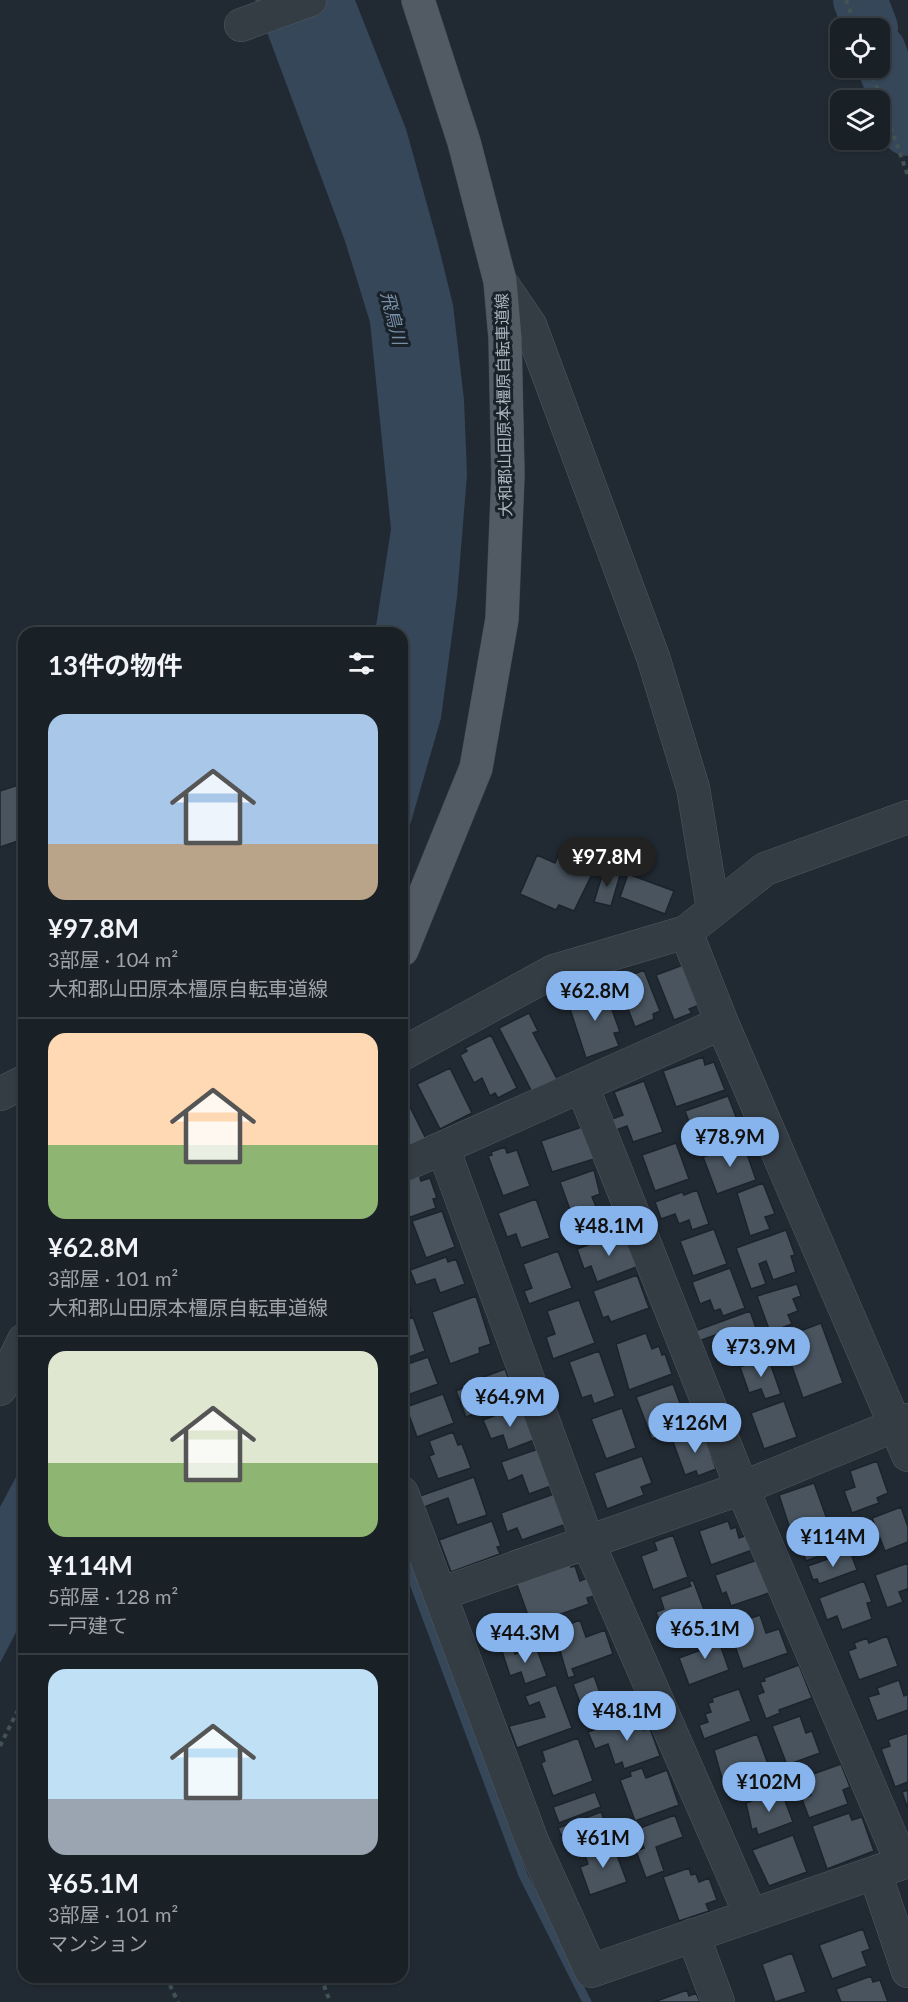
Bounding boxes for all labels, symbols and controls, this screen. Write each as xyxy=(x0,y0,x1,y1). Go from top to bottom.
map controls xyxy=(830,18,890,150)
button: locate xyxy=(830,18,890,78)
button: layers xyxy=(830,90,890,150)
water label: 飛鳥川 xyxy=(377,289,412,349)
street label: 大和郡山田原本橿原自転車道線 xyxy=(492,293,514,517)
icon: filters xyxy=(345,647,378,680)
text: 13件の物件 xyxy=(48,649,182,681)
icon: home xyxy=(159,753,267,861)
pin: ¥97.8M xyxy=(558,837,656,888)
text: ¥97.8M xyxy=(572,844,642,868)
text: ¥97.8M xyxy=(48,912,139,944)
text: 3部屋 · 104 m² xyxy=(48,947,178,971)
pin: ¥62.8M xyxy=(546,971,644,1022)
text: 大和郡山田原本橿原自転車道線 xyxy=(48,976,328,1000)
text: ¥62.8M xyxy=(560,978,630,1002)
icon: home xyxy=(159,1072,267,1180)
pin: ¥78.9M xyxy=(681,1117,779,1168)
text: ¥78.9M xyxy=(695,1124,765,1148)
pin: ¥48.1M xyxy=(560,1206,658,1257)
text: ¥48.1M xyxy=(574,1213,644,1237)
text: ¥62.8M xyxy=(48,1231,139,1263)
text: 3部屋 · 101 m² xyxy=(48,1266,178,1290)
text: 大和郡山田原本橿原自転車道線 xyxy=(48,1295,328,1319)
pin: ¥73.9M xyxy=(712,1327,810,1378)
text: ¥73.9M xyxy=(726,1334,796,1358)
pin: ¥64.9M xyxy=(461,1377,559,1428)
text: ¥64.9M xyxy=(475,1384,545,1408)
icon: home xyxy=(159,1390,267,1498)
pin: ¥126M xyxy=(653,1403,737,1454)
text: ¥126M xyxy=(662,1410,728,1434)
pin: ¥114M xyxy=(791,1517,875,1568)
text: ¥114M xyxy=(800,1524,866,1548)
text: ¥114M xyxy=(48,1549,133,1581)
text: 5部屋 · 128 m² xyxy=(48,1584,178,1608)
pin: ¥65.1M xyxy=(656,1609,754,1660)
text: 一戸建て xyxy=(48,1613,128,1637)
pin: ¥44.3M xyxy=(476,1613,574,1664)
text: ¥65.1M xyxy=(670,1616,740,1640)
text: ¥44.3M xyxy=(490,1620,560,1644)
pin: ¥48.1M xyxy=(578,1691,676,1742)
text: ¥48.1M xyxy=(592,1698,662,1722)
icon: home xyxy=(159,1708,267,1816)
pin: ¥102M xyxy=(727,1762,811,1813)
text: ¥102M xyxy=(736,1769,802,1793)
pin: ¥61M xyxy=(567,1818,639,1869)
text: ¥61M xyxy=(576,1825,630,1849)
text: ¥65.1M xyxy=(48,1867,139,1899)
text: 3部屋 · 101 m² xyxy=(48,1902,178,1926)
text: マンション xyxy=(48,1931,148,1955)

